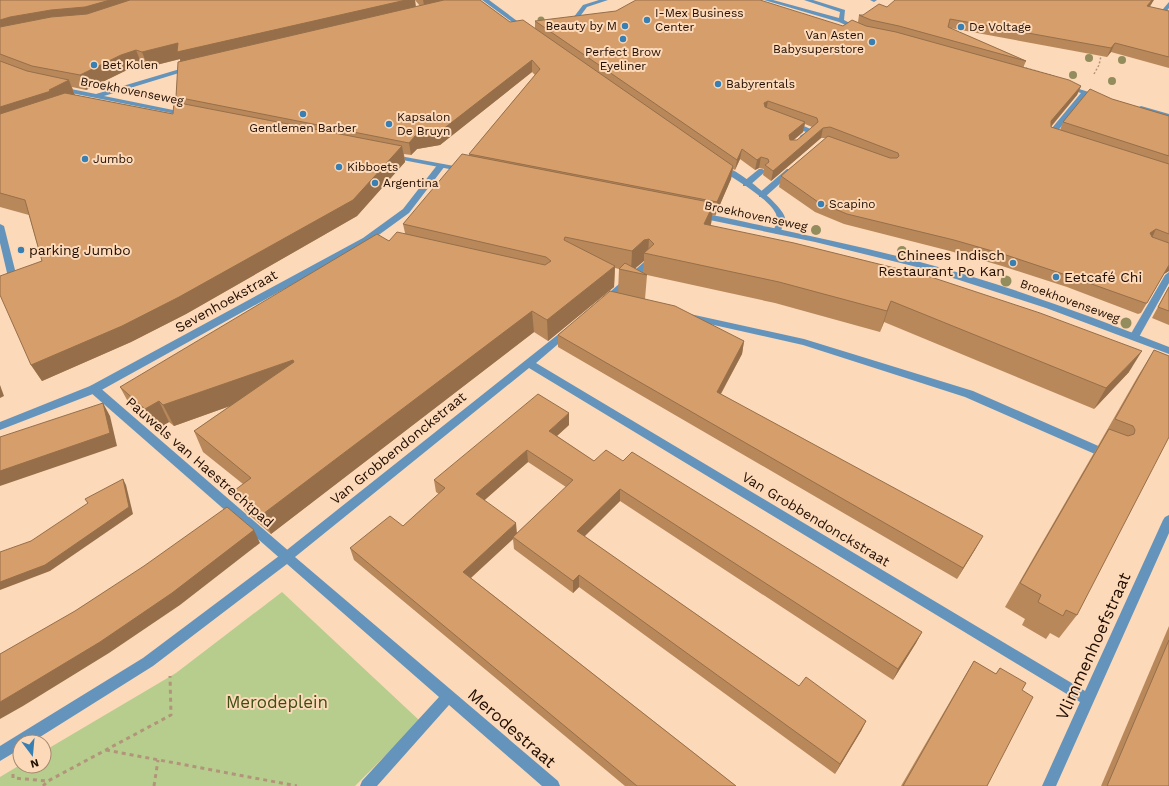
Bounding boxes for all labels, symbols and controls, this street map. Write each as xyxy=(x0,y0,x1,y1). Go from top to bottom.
place label: I-Mex Business Center xyxy=(655,6,744,34)
marker: I-Mex Business Center xyxy=(642,15,652,25)
place label: Beauty by M xyxy=(545,19,617,33)
place label: De Voltage xyxy=(969,20,1031,34)
marker: Beauty by M xyxy=(620,21,630,31)
marker: De Voltage xyxy=(956,22,966,32)
place label: Van Asten Babysuperstore xyxy=(773,28,864,56)
marker: Perfect Brow Eyeliner xyxy=(618,34,628,44)
marker: Van Asten Babysuperstore xyxy=(867,37,877,47)
place label: Perfect Brow Eyeliner xyxy=(585,45,661,73)
place label: Bet Kolen xyxy=(102,58,158,72)
marker: Bet Kolen xyxy=(89,60,99,70)
street label: Broekhovenseweg xyxy=(79,74,185,108)
place label: Babyrentals xyxy=(726,77,795,91)
marker: Babyrentals xyxy=(713,79,723,89)
marker: Gentlemen Barber xyxy=(298,109,308,119)
place label: Kapsalon De Bruyn xyxy=(397,110,450,138)
marker: Kapsalon De Bruyn xyxy=(384,119,394,129)
place label: Gentlemen Barber xyxy=(249,121,357,135)
place label: Jumbo xyxy=(93,152,133,166)
marker: Jumbo xyxy=(80,154,90,164)
place label: Kibboets xyxy=(347,160,398,174)
marker: Kibboets xyxy=(334,162,344,172)
place label: Argentina xyxy=(383,176,439,190)
marker: Argentina xyxy=(370,178,380,188)
place label: Scapino xyxy=(829,197,876,211)
street label: Broekhovenseweg xyxy=(703,198,809,234)
marker: Scapino xyxy=(816,199,826,209)
place label: parking Jumbo xyxy=(29,242,131,258)
marker: parking Jumbo xyxy=(16,245,26,255)
place label: Chinees Indisch Restaurant Po Kan xyxy=(878,247,1005,279)
marker: Chinees Indisch Restaurant Po Kan xyxy=(1008,258,1018,268)
street label: Sevenhoekstraat xyxy=(172,266,280,336)
place label: Eetcafé Chi xyxy=(1064,269,1142,285)
marker: Eetcafé Chi xyxy=(1051,272,1061,282)
street label: Broekhovenseweg xyxy=(1018,276,1122,326)
street label: Van Grobbendonckstraat xyxy=(327,388,469,508)
street label: Pauwels van Haestrechtpad xyxy=(123,394,277,530)
street label: Van Grobbendonckstraat xyxy=(739,468,893,570)
street label: Vlimmenhoefstraat xyxy=(1051,569,1135,723)
street label: Merodestraat xyxy=(464,684,560,772)
park label: Merodeplein xyxy=(226,692,328,712)
north arrow xyxy=(12,734,52,774)
text: N xyxy=(29,756,40,771)

